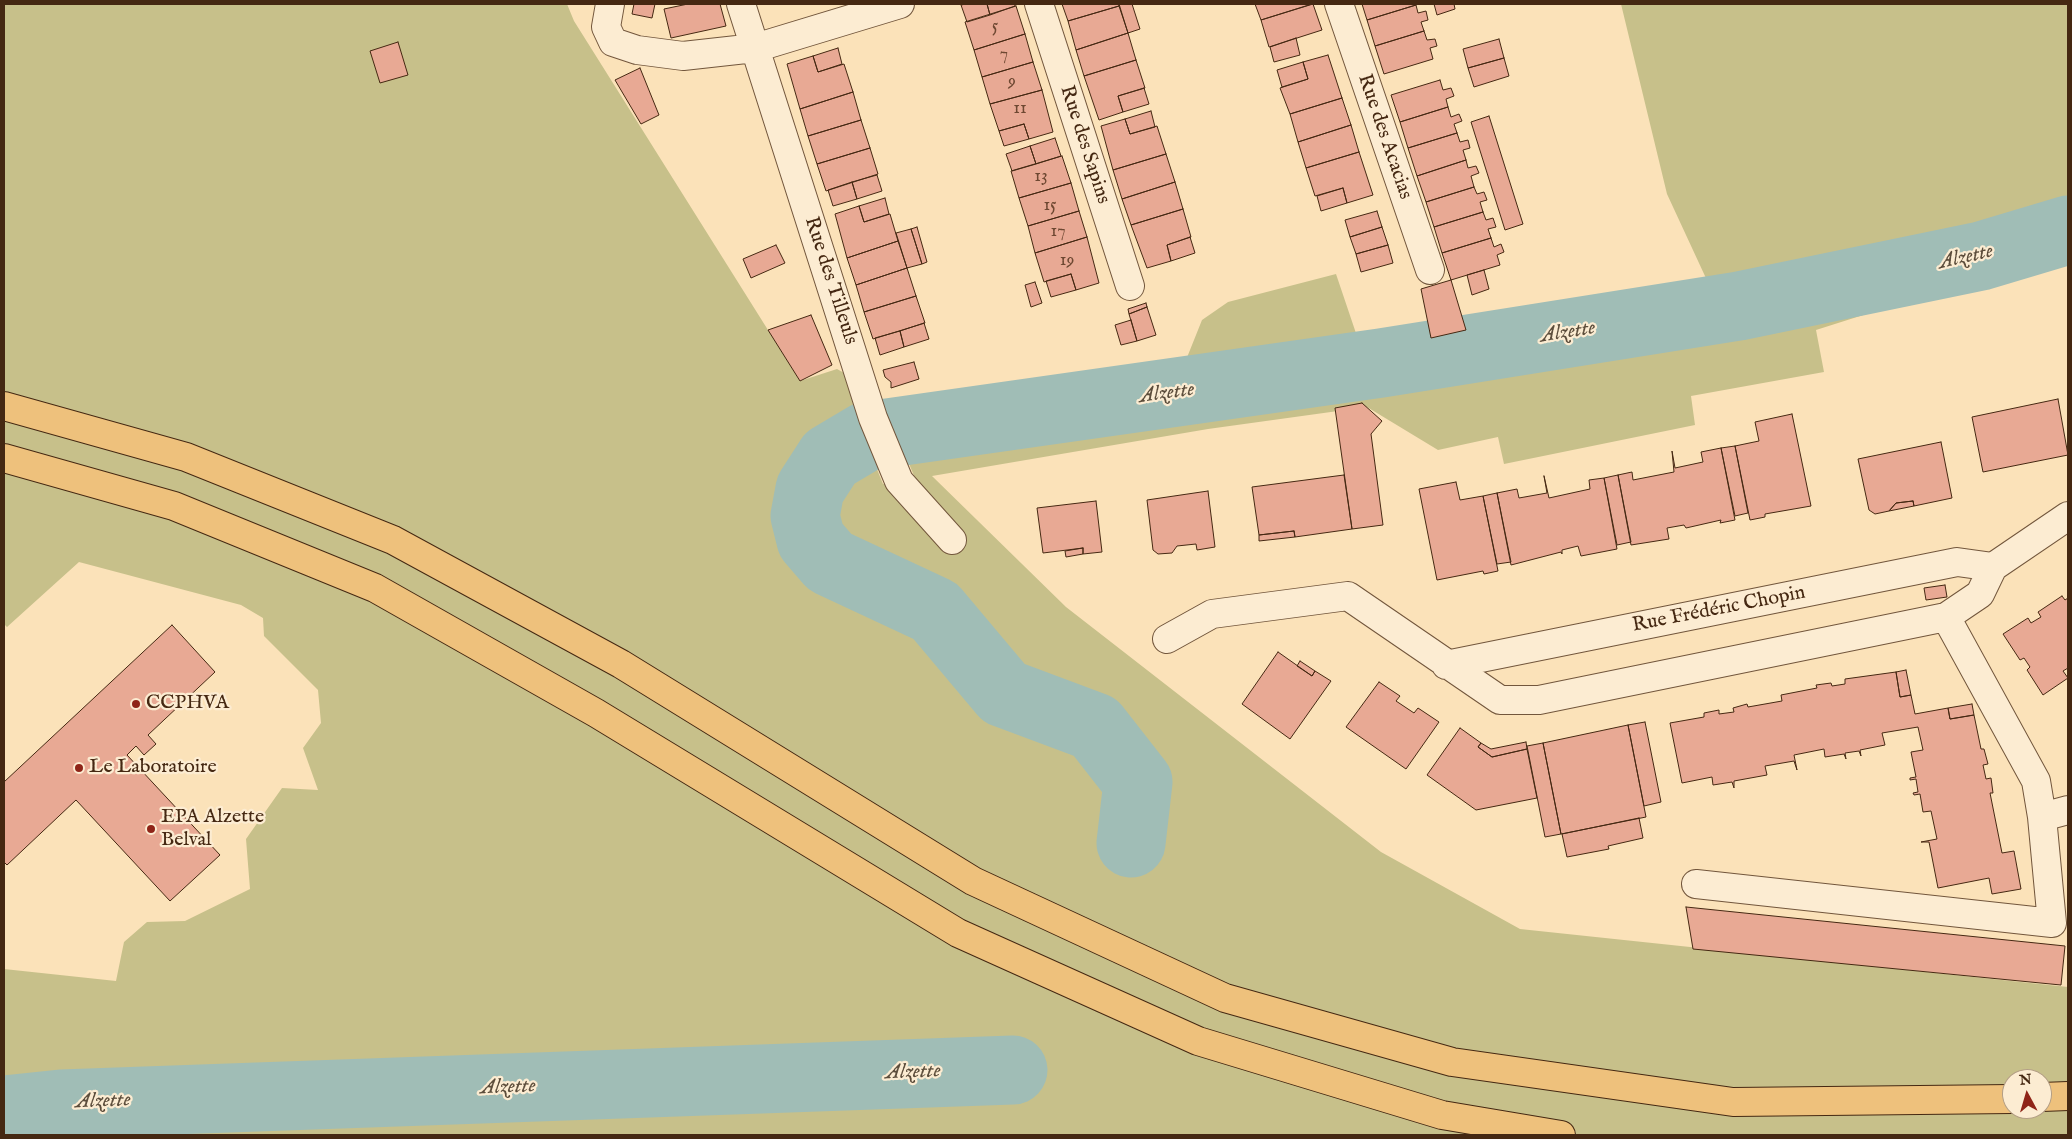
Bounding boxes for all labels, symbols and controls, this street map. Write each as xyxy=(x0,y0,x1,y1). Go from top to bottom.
house number: 5 xyxy=(992,16,998,38)
house number: 7 xyxy=(1000,44,1008,66)
house number: 9 xyxy=(1008,71,1016,93)
street label: Rue des Acacias xyxy=(1351,71,1417,203)
street label: Rue des Sapins xyxy=(1054,83,1114,207)
house number: 11 xyxy=(1013,98,1027,120)
house number: 13 xyxy=(1034,166,1048,188)
house number: 15 xyxy=(1043,195,1057,217)
street label: Rue des Tilleuls xyxy=(798,214,862,348)
house number: 17 xyxy=(1050,221,1066,243)
water label: Alzette xyxy=(1936,240,1996,276)
house number: 19 xyxy=(1060,250,1074,272)
water label: Alzette xyxy=(1539,316,1597,350)
water label: Alzette xyxy=(1138,378,1196,410)
street label: Rue Frédéric Chopin xyxy=(1630,581,1808,639)
place label: CCPHVA xyxy=(146,692,229,716)
marker: CCPHVA xyxy=(130,698,142,710)
place label: Le Laboratoire xyxy=(89,756,217,780)
marker: Le Laboratoire xyxy=(73,762,85,774)
place label: EPA Alzette Belval xyxy=(161,806,264,853)
marker: EPA Alzette Belval xyxy=(145,823,157,835)
water label: Alzette xyxy=(885,1059,941,1087)
north arrow xyxy=(2002,1069,2052,1119)
text: N xyxy=(2019,1070,2033,1090)
water label: Alzette xyxy=(480,1074,536,1102)
water label: Alzette xyxy=(75,1088,131,1116)

